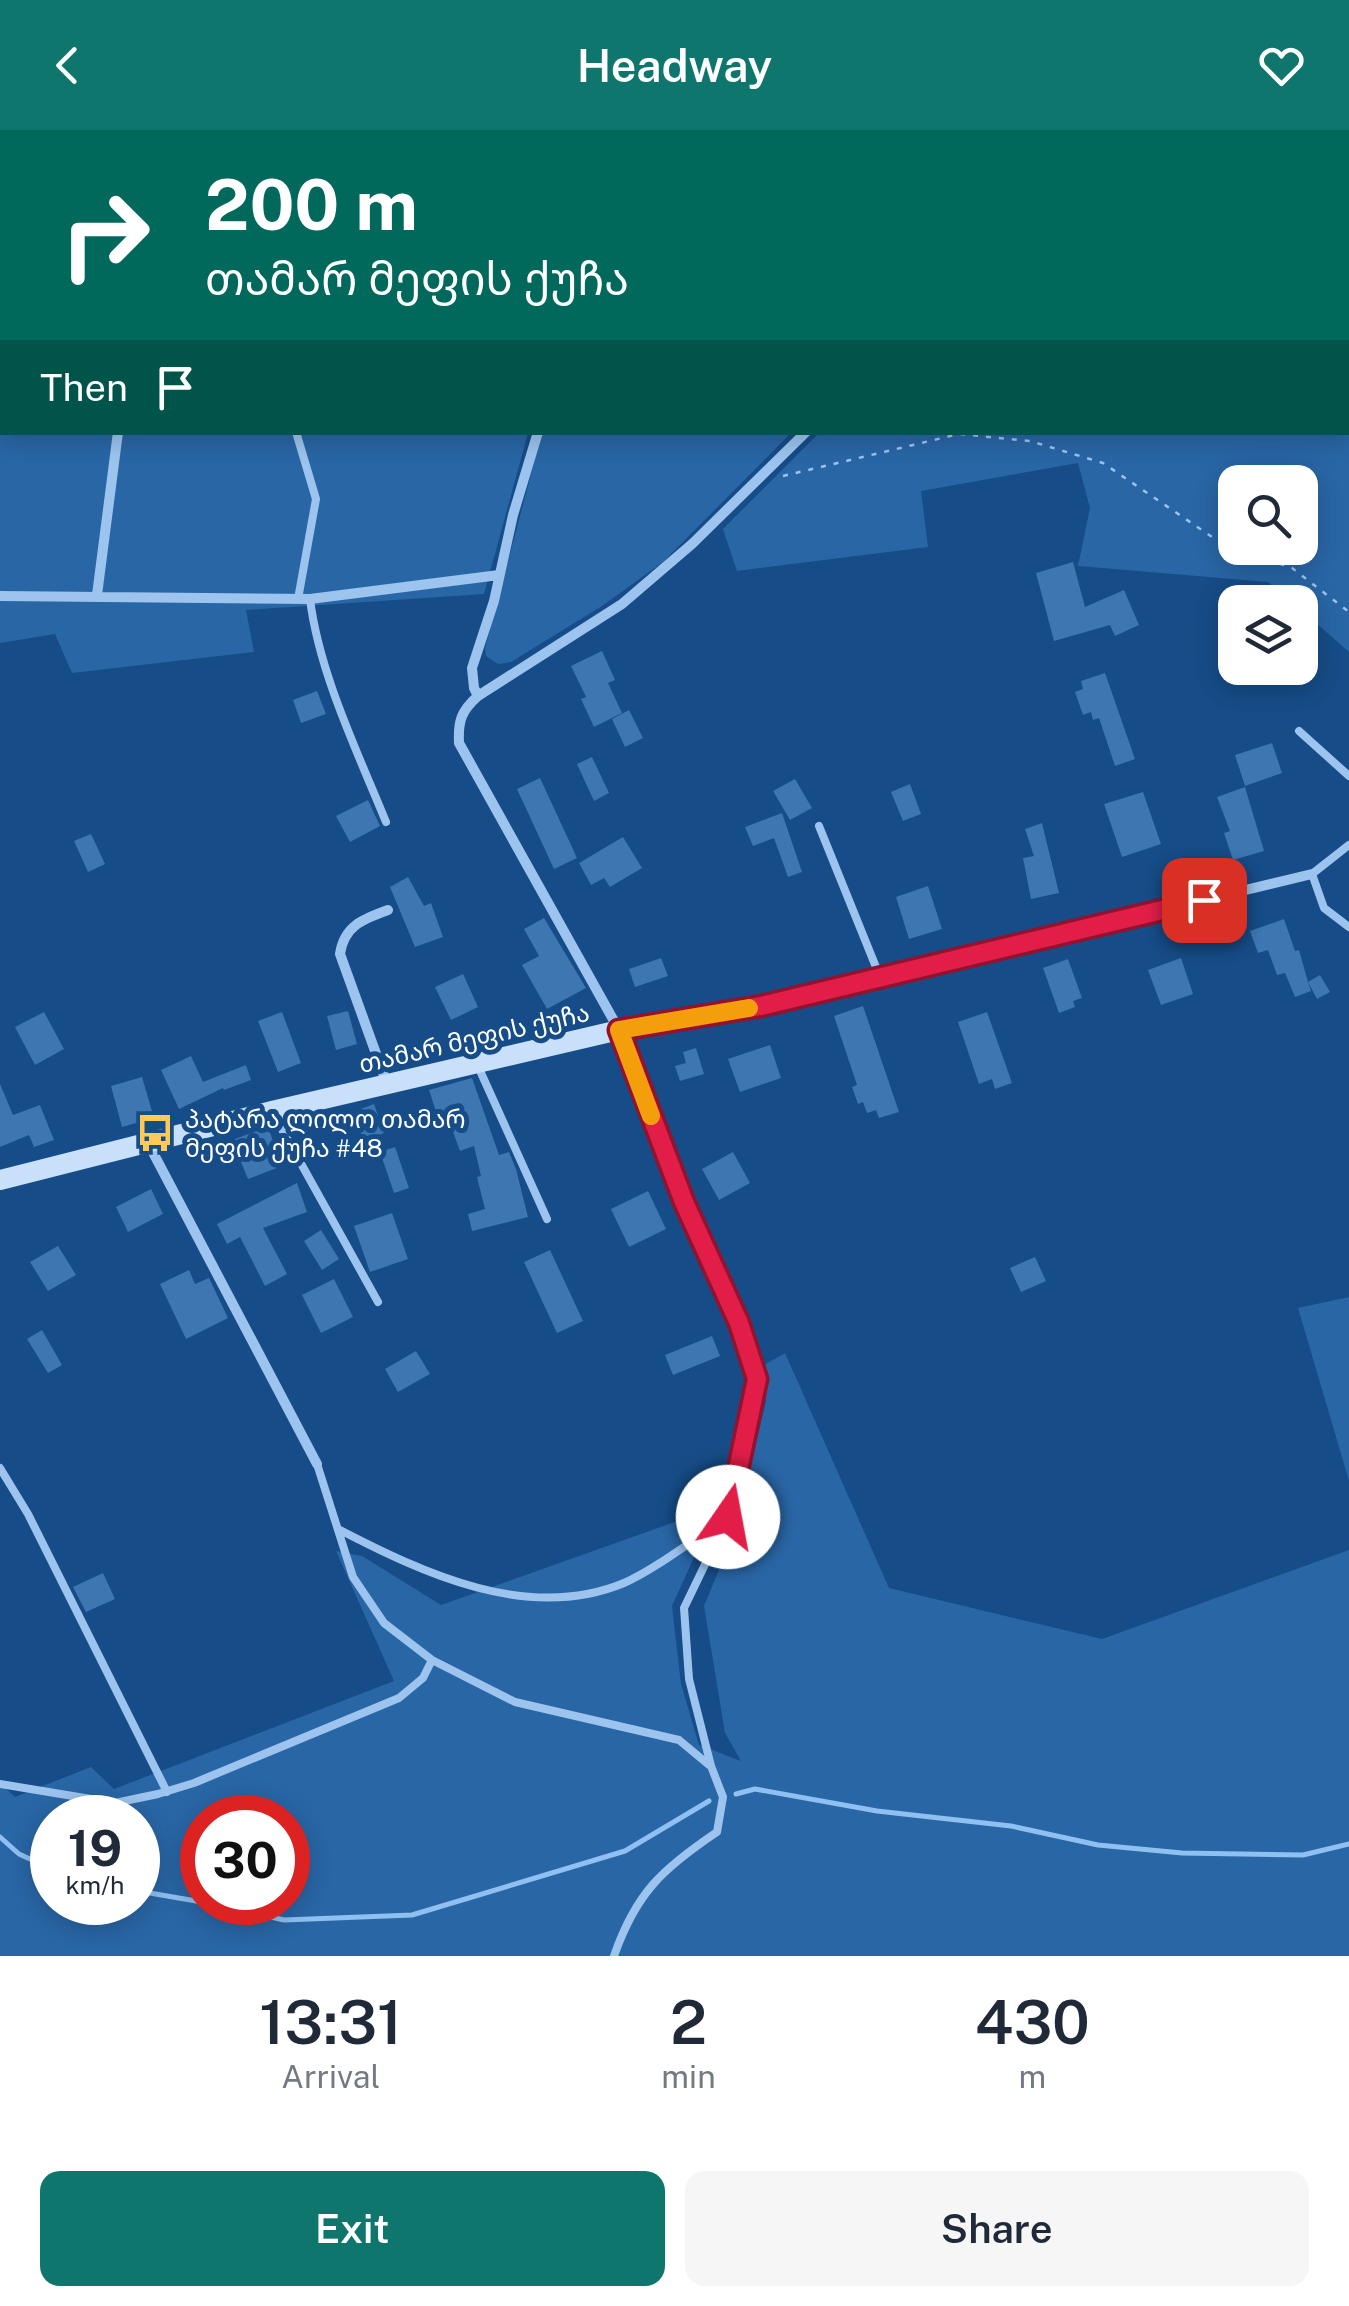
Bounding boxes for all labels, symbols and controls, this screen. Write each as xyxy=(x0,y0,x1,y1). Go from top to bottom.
icon: back xyxy=(40,38,95,93)
icon: heart xyxy=(1254,38,1309,93)
text: Headway xyxy=(577,39,772,92)
text: 200 m xyxy=(205,163,418,246)
icon: right xyxy=(40,170,170,300)
text: თამარ მეფის ქუჩა xyxy=(205,252,629,305)
icon: arrive xyxy=(148,360,203,415)
text: Then xyxy=(40,365,128,410)
map controls xyxy=(1218,465,1318,685)
button: search xyxy=(1218,465,1318,565)
button: layers xyxy=(1218,585,1318,685)
pin xyxy=(1162,858,1247,943)
icon: arrive xyxy=(1177,873,1232,928)
street label: თამარ მეფის ქუჩა xyxy=(356,997,592,1079)
place label: პატარა ლილო თამარ მეფის ქუჩა #48 xyxy=(185,1104,466,1163)
bus stop icon: პატარა ლილო თამარ მეფის ქუჩა #48 xyxy=(134,1112,176,1154)
position arrow xyxy=(676,1465,780,1569)
speed limit sign: 30 xyxy=(180,1795,310,1925)
text: 19 xyxy=(68,1818,122,1877)
text: km/h xyxy=(66,1870,124,1900)
text: 13:31 xyxy=(259,1987,402,2058)
text: 2 xyxy=(670,1987,707,2058)
text: 430 xyxy=(975,1987,1090,2058)
text: Arrival xyxy=(281,2058,380,2095)
text: min xyxy=(661,2058,716,2095)
text: m xyxy=(1018,2058,1046,2095)
button: Exit xyxy=(40,2171,665,2286)
button: Share xyxy=(685,2171,1309,2286)

